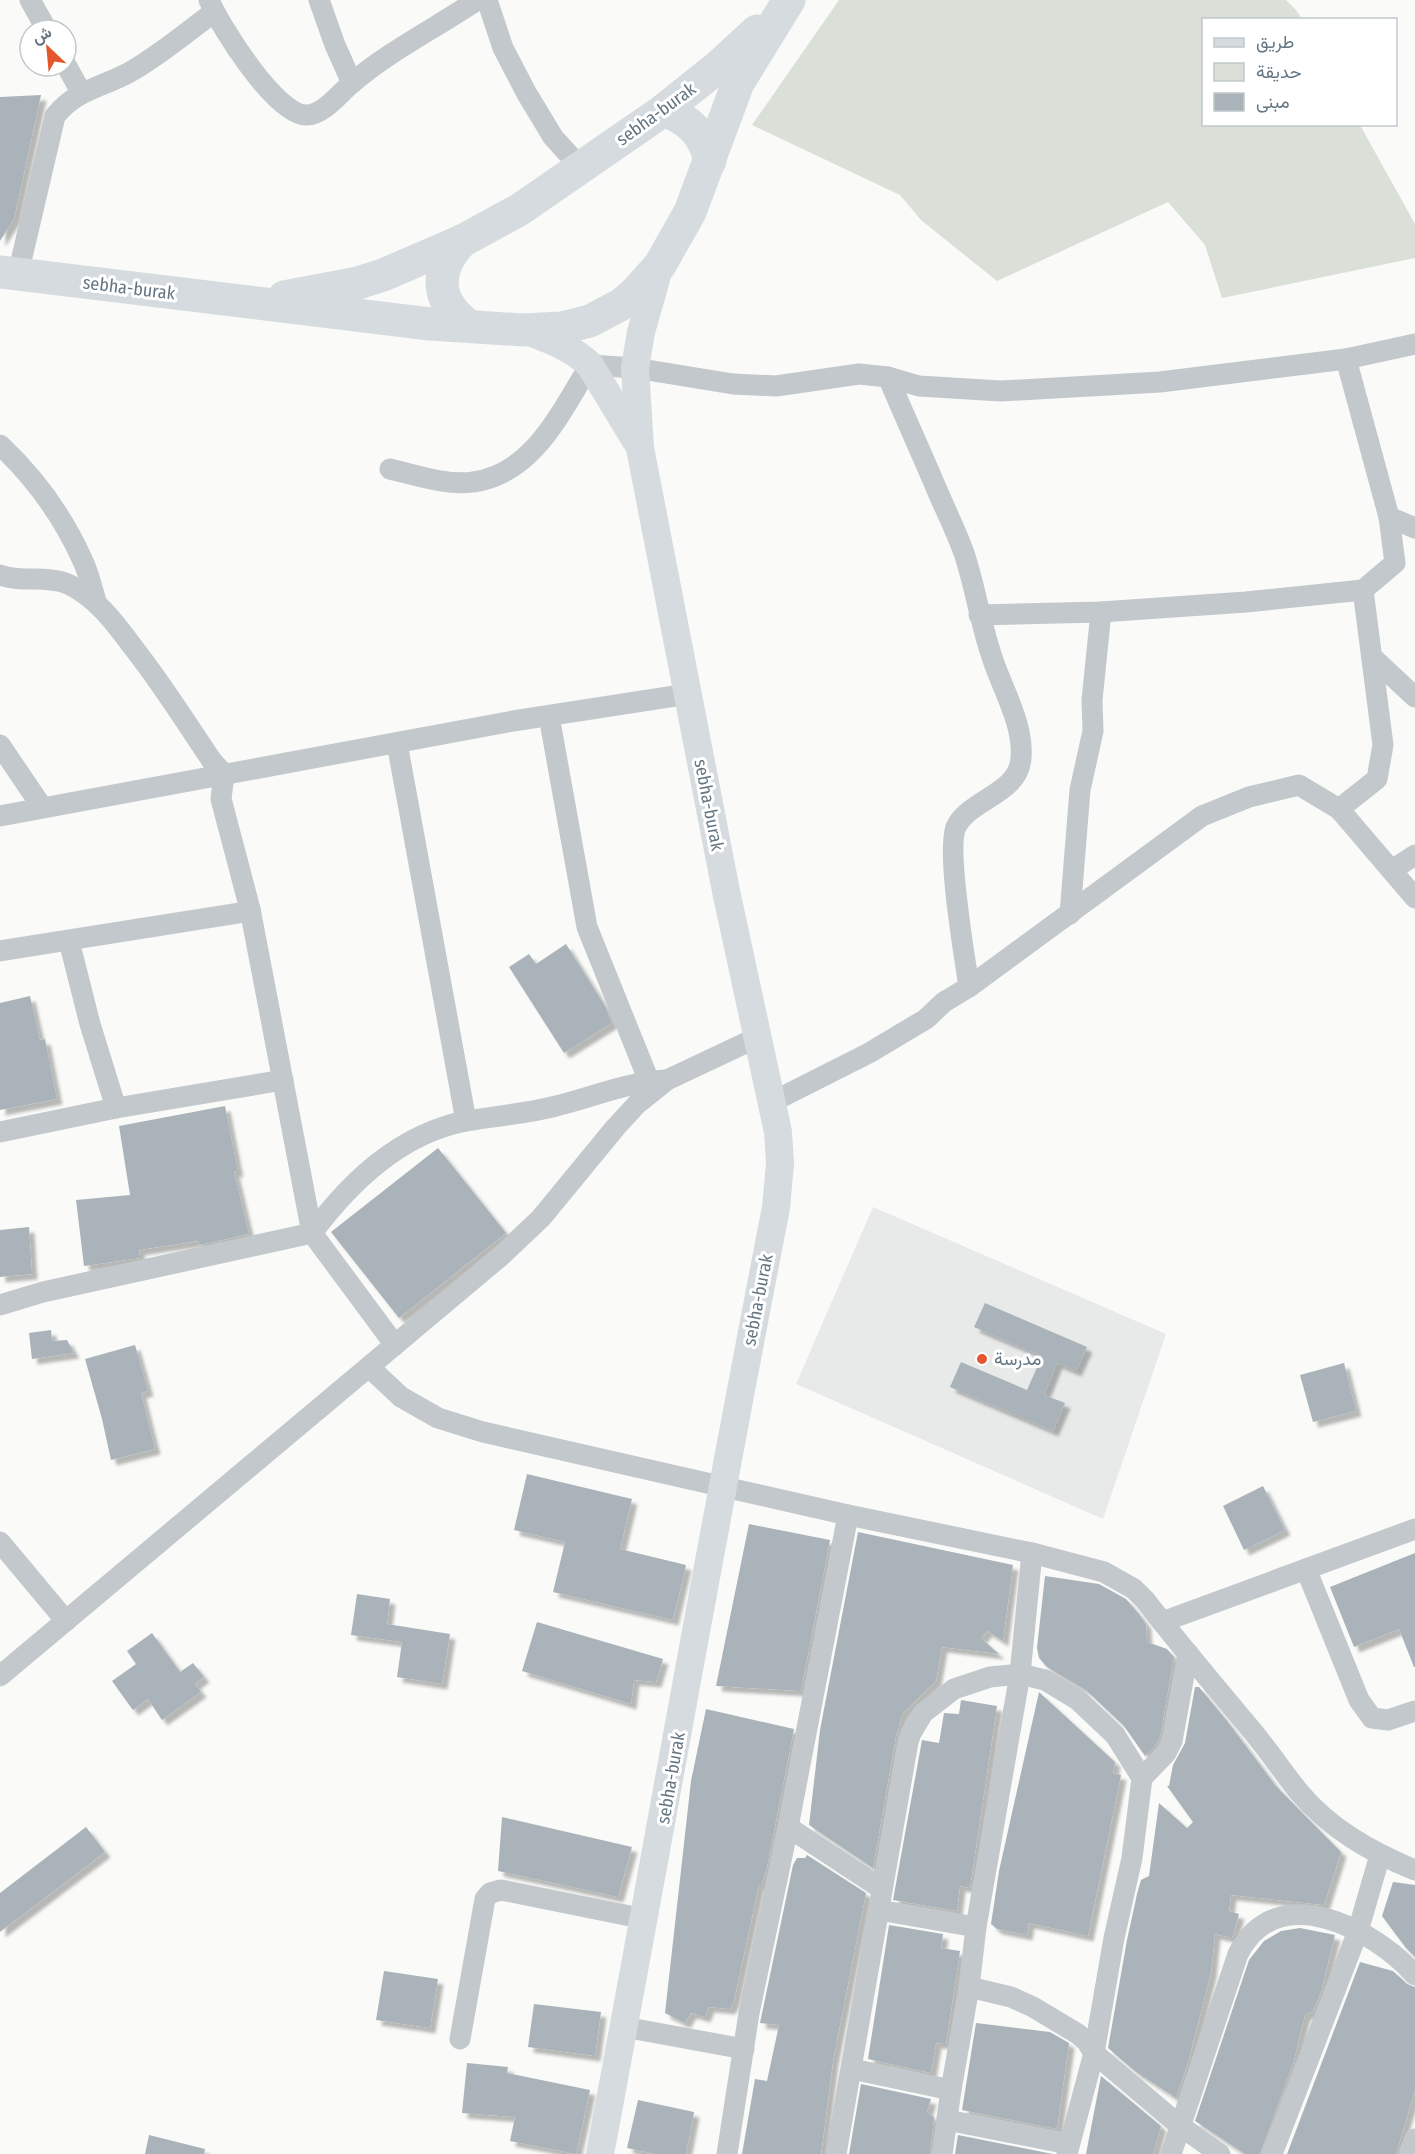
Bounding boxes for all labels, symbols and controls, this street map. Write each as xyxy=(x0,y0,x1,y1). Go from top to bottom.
north arrow xyxy=(18,18,78,78)
legend xyxy=(1202,18,1397,126)
text: ش xyxy=(29,22,54,48)
text: طريق xyxy=(1256,31,1294,53)
text: حديقة xyxy=(1256,61,1302,83)
street label: sebha-burak xyxy=(612,77,701,150)
text: مبنى xyxy=(1256,91,1290,113)
street label: sebha-burak xyxy=(82,271,177,305)
street label: sebha-burak xyxy=(689,757,729,853)
street label: sebha-burak xyxy=(738,1252,778,1348)
place label: مدرسة xyxy=(994,1348,1041,1370)
marker: مدرسة xyxy=(975,1352,989,1366)
street label: sebha-burak xyxy=(652,1730,690,1826)

